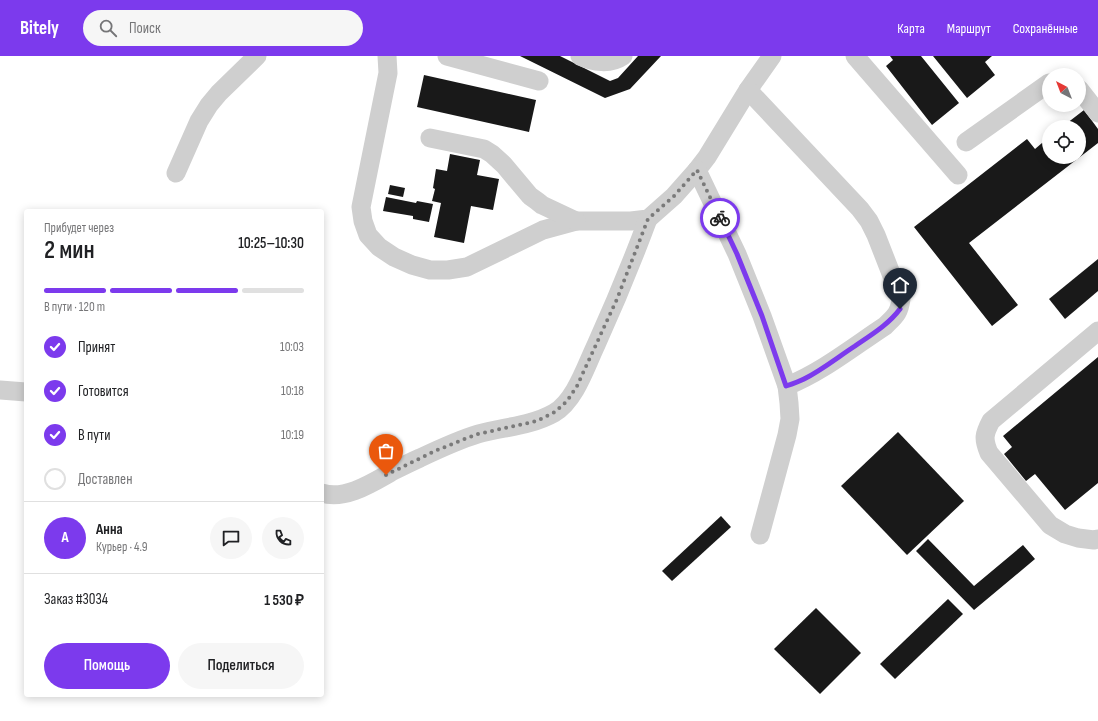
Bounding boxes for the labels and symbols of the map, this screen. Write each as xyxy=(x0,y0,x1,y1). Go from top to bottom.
north arrow xyxy=(1042,68,1086,112)
courier xyxy=(700,198,740,238)
pin xyxy=(883,268,917,309)
pin xyxy=(369,434,403,475)

